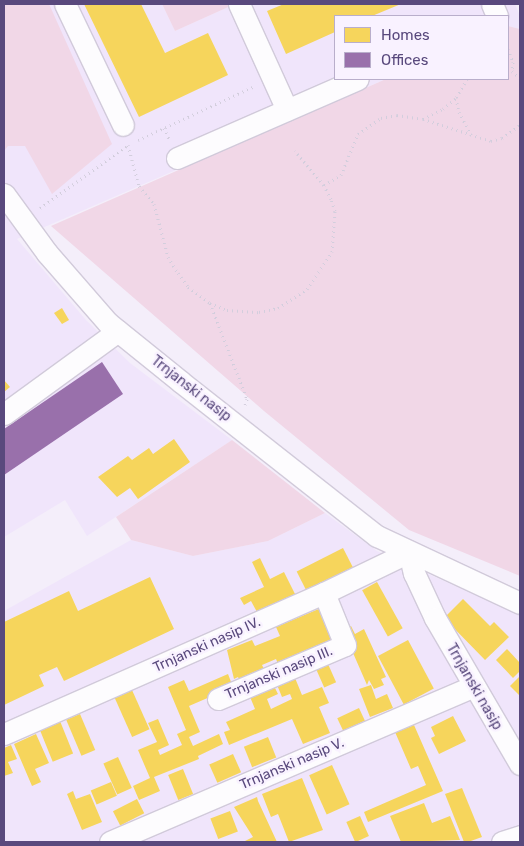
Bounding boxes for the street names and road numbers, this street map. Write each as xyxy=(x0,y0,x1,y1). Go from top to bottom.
street label: Trnjanski nasip xyxy=(148,353,234,425)
street label: Trnjanski nasip IV. xyxy=(151,614,263,676)
street label: Trnjanski nasip xyxy=(443,641,505,733)
street label: Trnjanski nasip III. xyxy=(223,643,335,703)
street label: Trnjanski nasip V. xyxy=(237,734,347,794)

